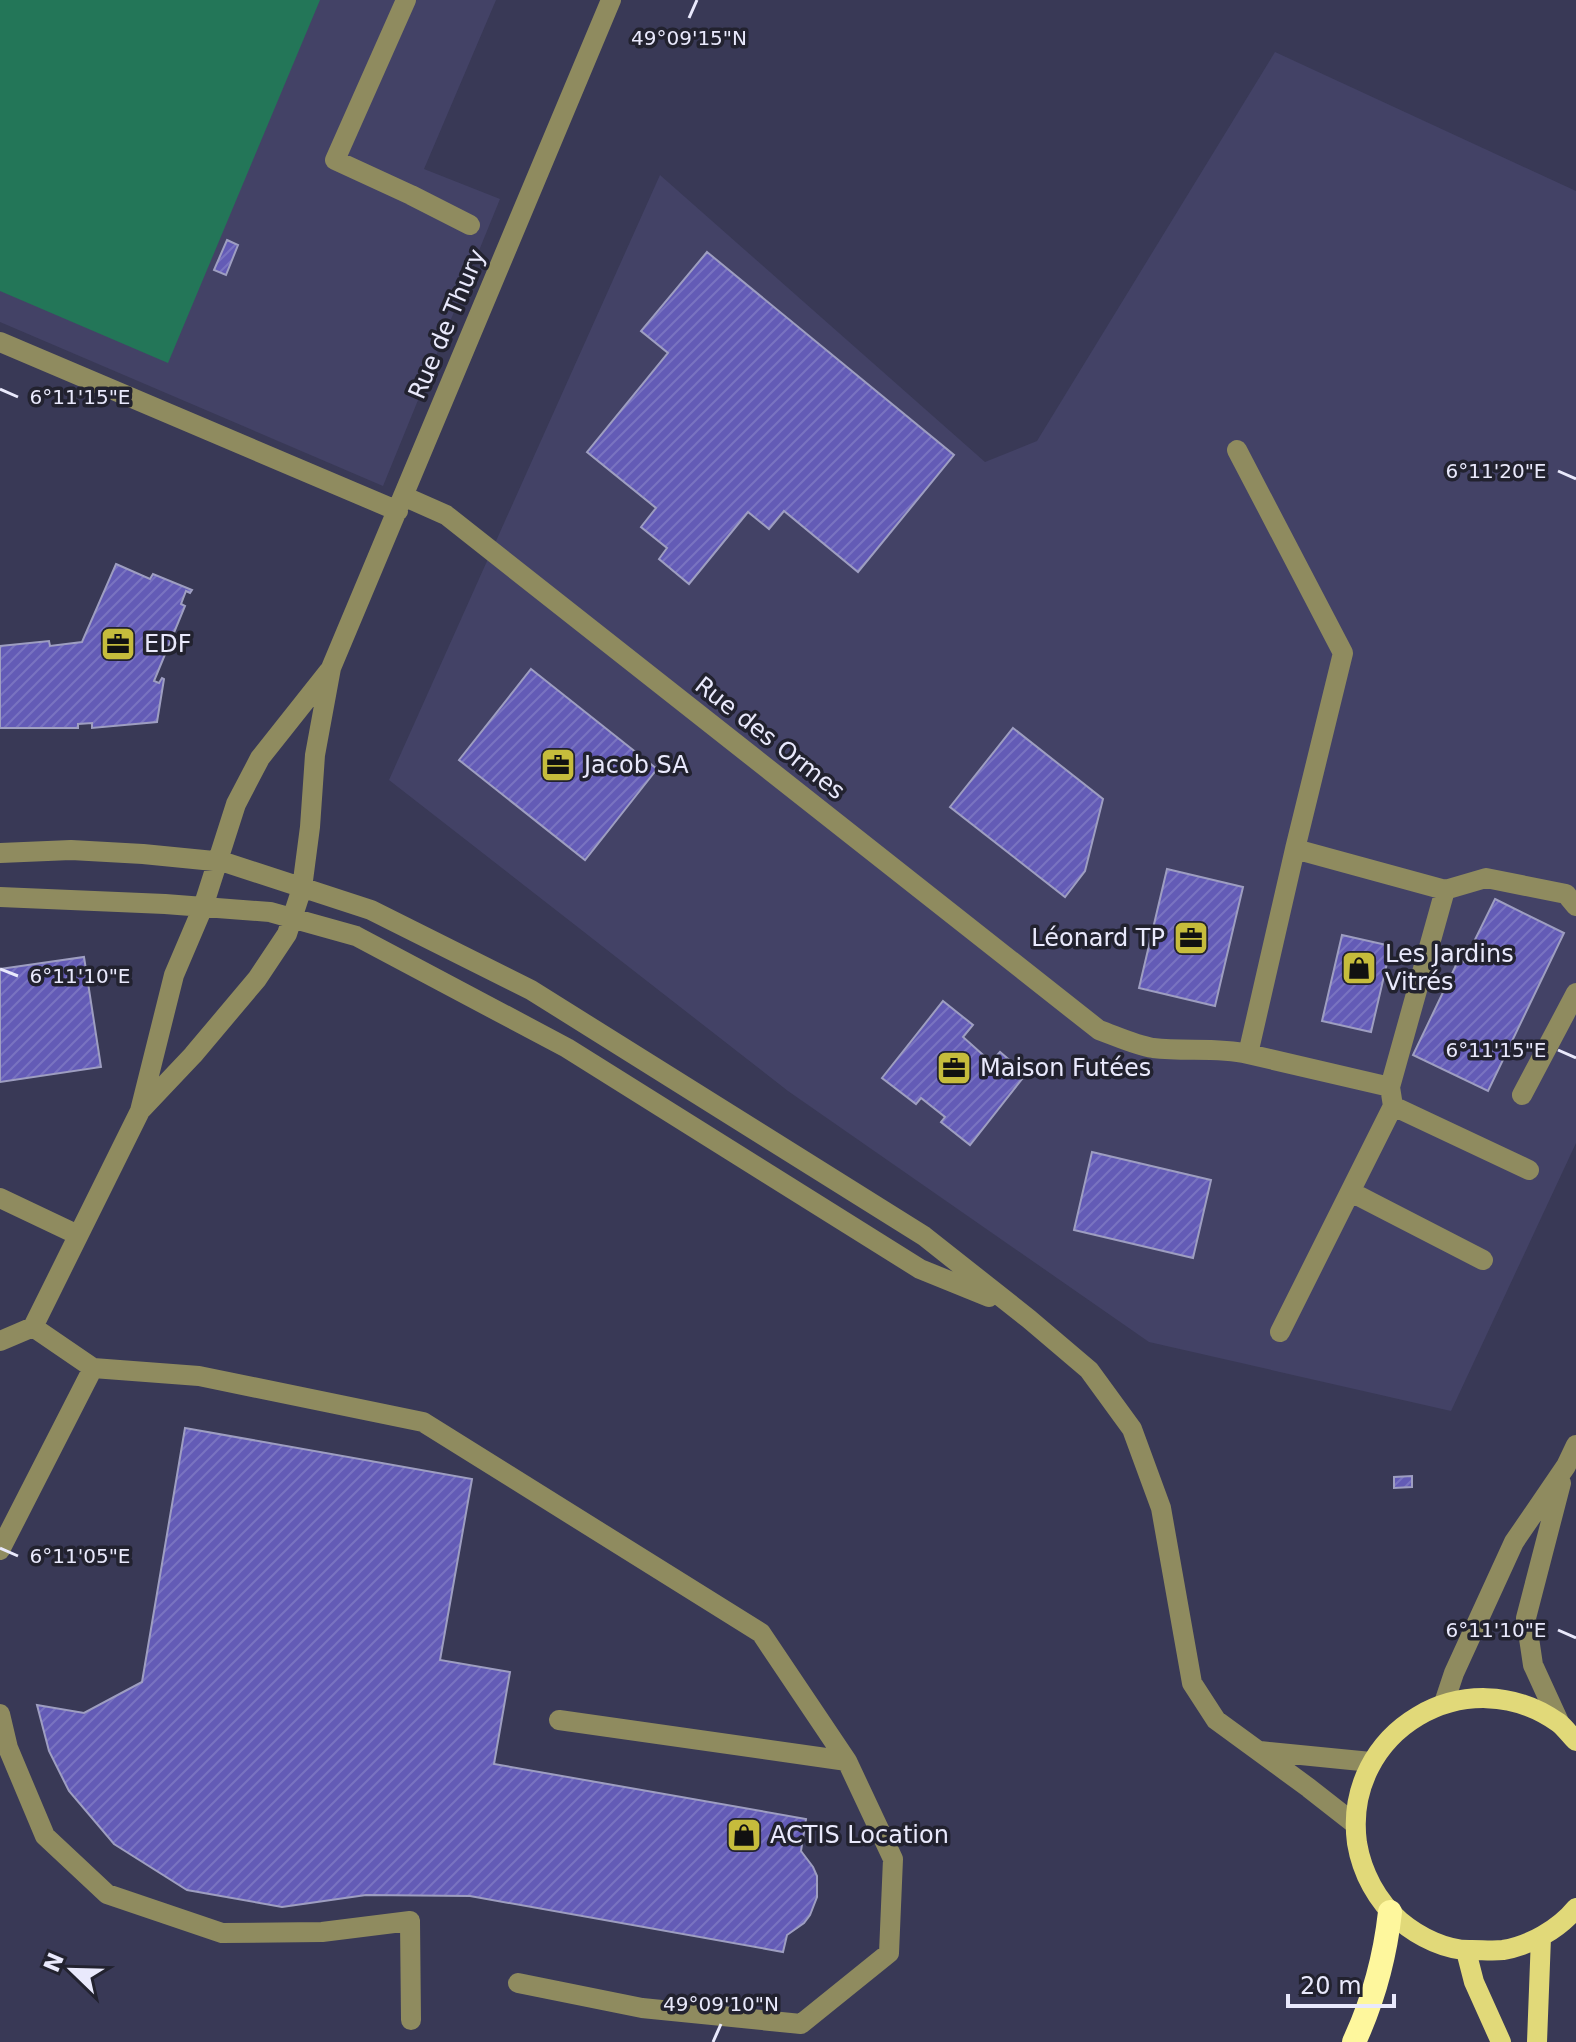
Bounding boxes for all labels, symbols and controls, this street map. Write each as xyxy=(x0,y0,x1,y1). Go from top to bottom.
text: 49°09'15"N xyxy=(631,26,747,50)
street label: Rue de Thury xyxy=(403,245,491,403)
text: 6°11'15"E xyxy=(30,385,130,409)
text: 6°11'20"E xyxy=(1446,459,1546,483)
office icon: EDF xyxy=(99,625,137,663)
place label: EDF xyxy=(144,630,191,658)
street label: Rue des Ormes xyxy=(690,671,850,805)
office icon: Jacob SA xyxy=(539,746,577,784)
place label: Jacob SA xyxy=(582,751,689,779)
office icon: Léonard TP xyxy=(1172,919,1210,957)
place label: Léonard TP xyxy=(1031,924,1165,952)
place label: Les Jardins Vitrés xyxy=(1385,940,1514,996)
shop icon: Les Jardins Vitrés xyxy=(1340,949,1378,987)
text: 6°11'10"E xyxy=(30,964,130,988)
text: 6°11'15"E xyxy=(1446,1038,1546,1062)
office icon: Maison Futées xyxy=(935,1049,973,1087)
place label: Maison Futées xyxy=(980,1054,1151,1082)
text: 6°11'05"E xyxy=(30,1544,130,1568)
text: 6°11'10"E xyxy=(1446,1618,1546,1642)
shop icon: ACTIS Location xyxy=(725,1816,763,1854)
place label: ACTIS Location xyxy=(770,1821,949,1849)
north arrow xyxy=(32,1930,112,2010)
text: N xyxy=(39,1949,69,1976)
scale bar xyxy=(1288,1958,1394,2008)
text: 20 m xyxy=(1300,1972,1362,2000)
text: 49°09'10"N xyxy=(663,1992,779,2016)

